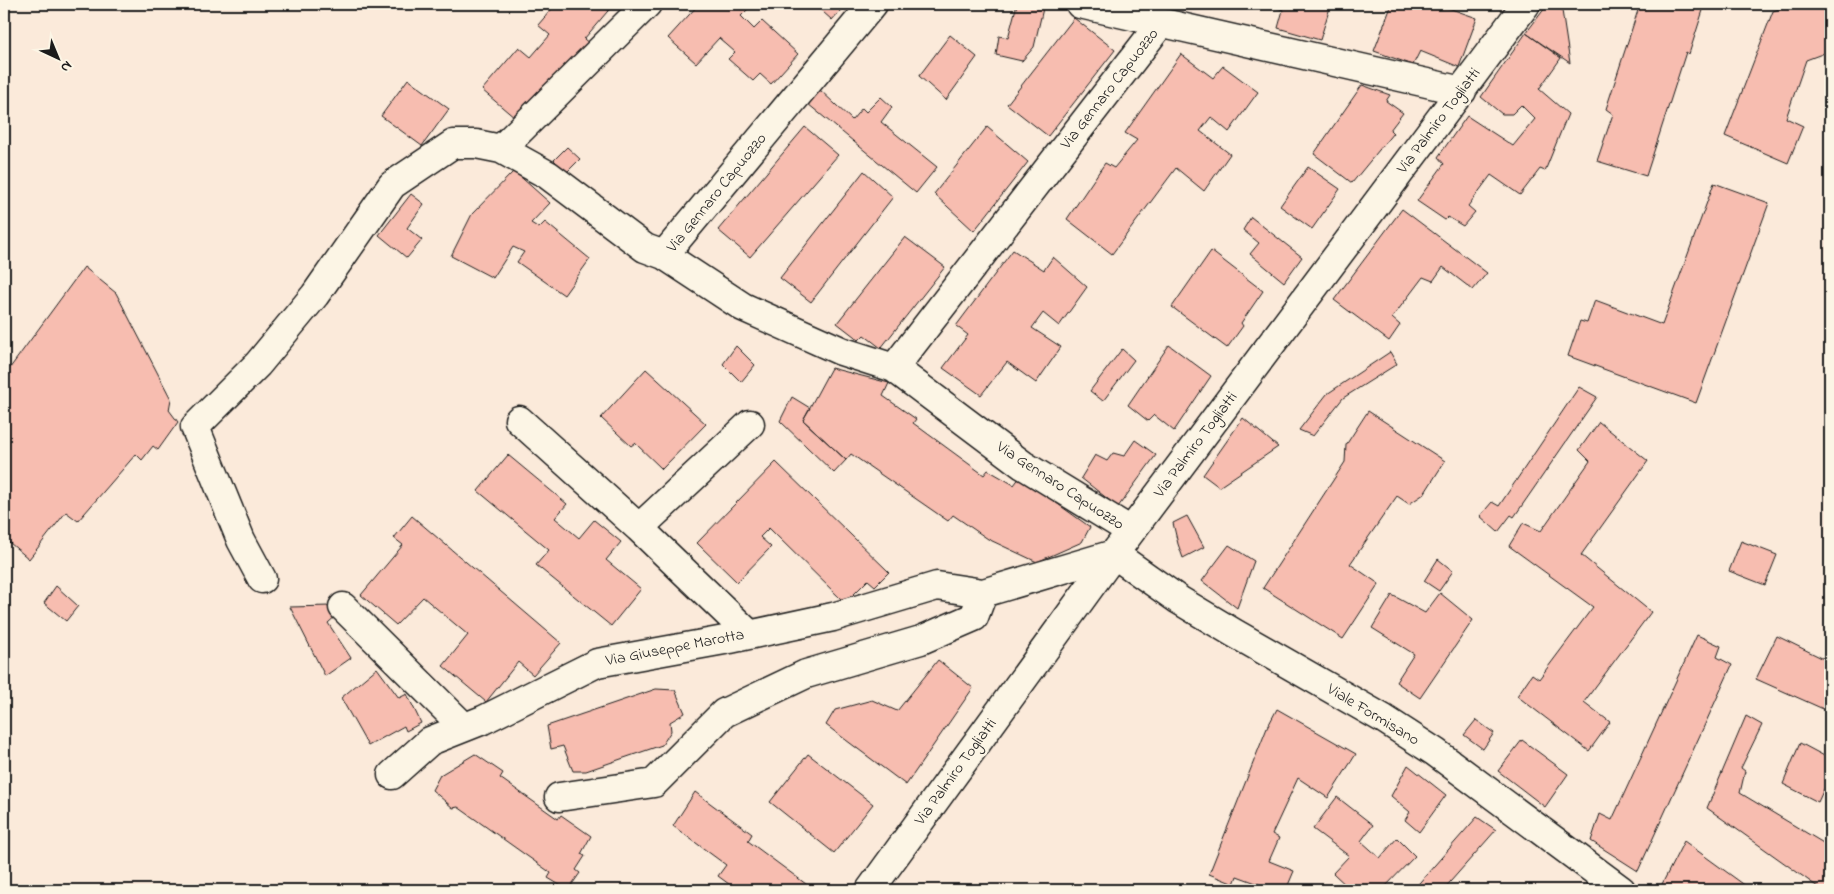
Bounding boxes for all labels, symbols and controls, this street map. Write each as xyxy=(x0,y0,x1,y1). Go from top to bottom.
street label: Via Gennaro Capuozzo xyxy=(1054,23,1165,156)
north arrow xyxy=(32,32,82,82)
text: N xyxy=(55,55,77,77)
street label: Via Palmiro Togliatti xyxy=(1391,63,1487,180)
street label: Via Gennaro Capuozzo xyxy=(660,128,773,259)
street label: Via Palmiro Togliatti xyxy=(1148,387,1244,504)
street label: Via Gennaro Capuozzo xyxy=(991,435,1129,536)
street label: Via Giuseppe Marotta xyxy=(603,623,746,673)
street label: Viale Formisano xyxy=(1321,677,1424,752)
street label: Via Palmiro Togliatti xyxy=(908,713,1003,831)

